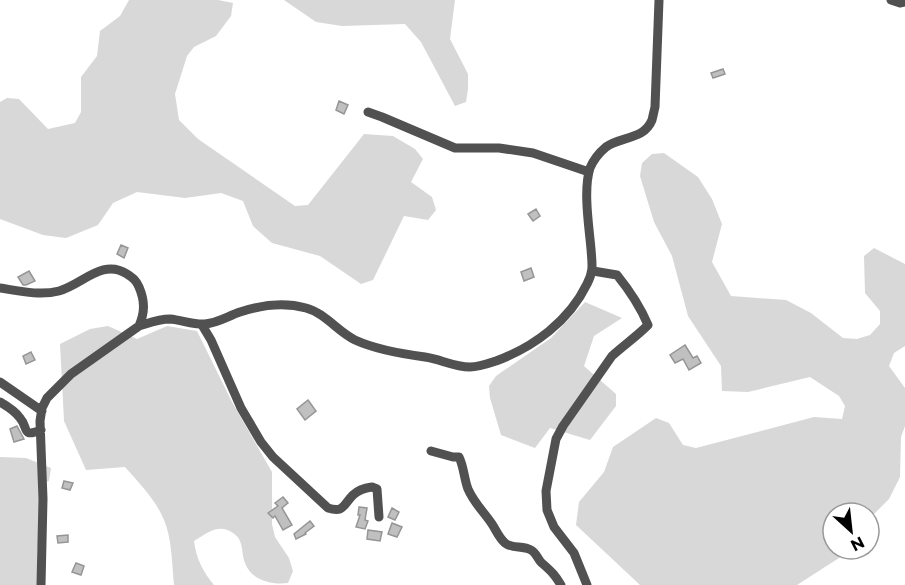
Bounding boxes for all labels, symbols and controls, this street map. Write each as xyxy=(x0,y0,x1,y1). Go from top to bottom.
north arrow xyxy=(821,501,881,561)
text: N xyxy=(848,533,868,555)

